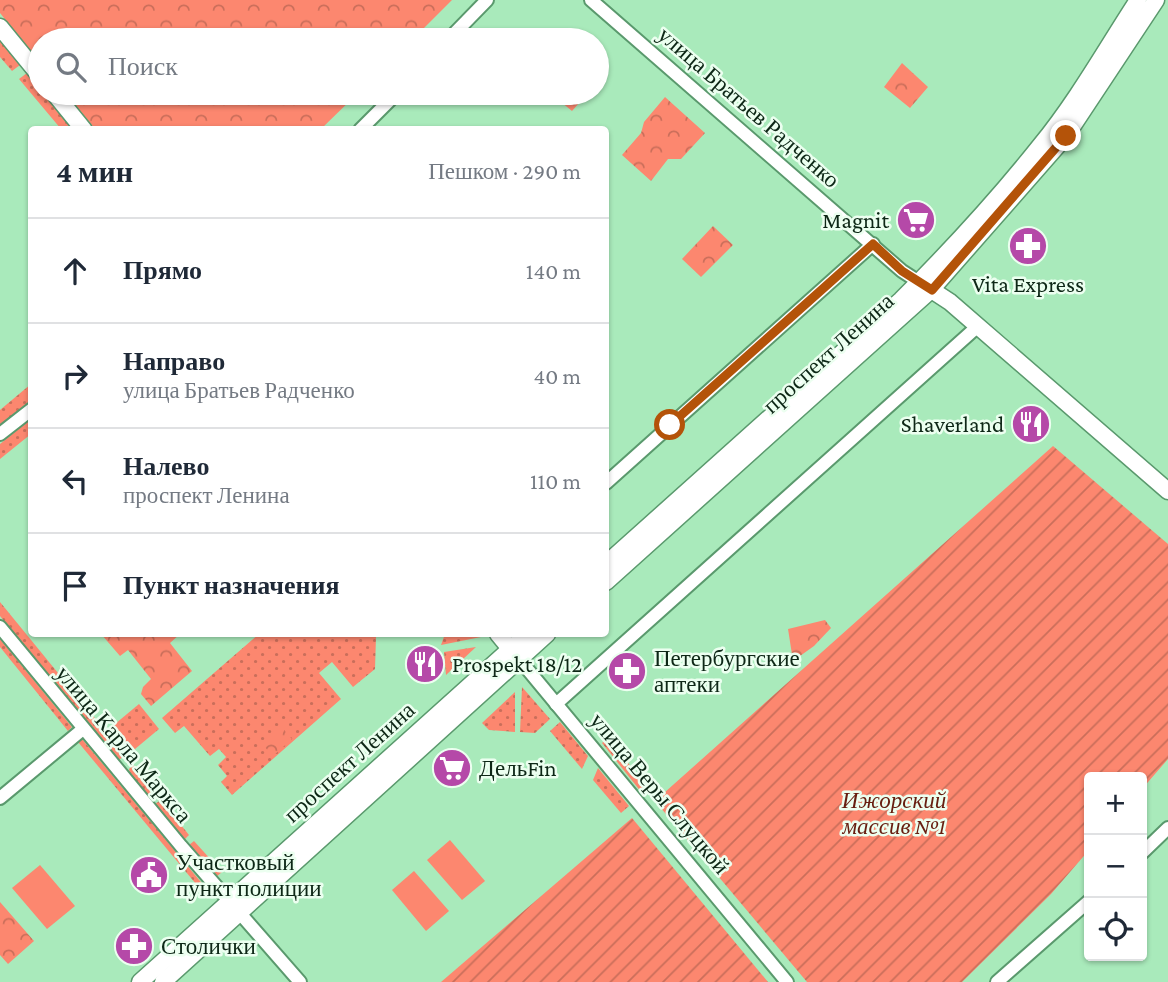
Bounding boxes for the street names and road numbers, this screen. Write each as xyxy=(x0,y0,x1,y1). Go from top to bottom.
street label: улица Братьев Радченко xyxy=(653,21,845,193)
street label: проспект Ленина xyxy=(757,288,899,418)
street label: улица Карла Маркса xyxy=(51,660,197,828)
street label: проспект Ленина xyxy=(278,697,420,827)
street label: улица Веры Слуцкой xyxy=(585,707,735,879)

